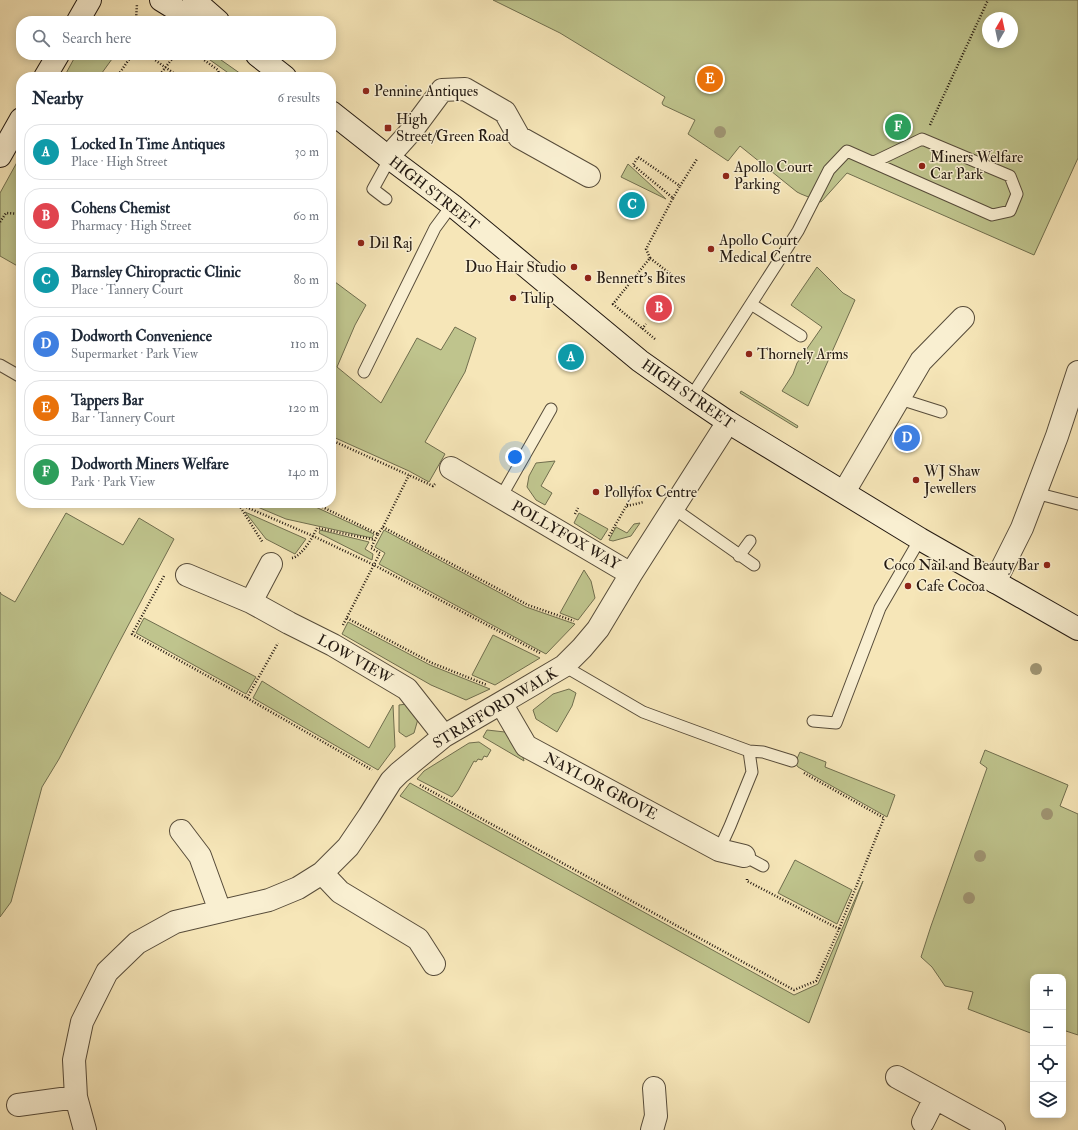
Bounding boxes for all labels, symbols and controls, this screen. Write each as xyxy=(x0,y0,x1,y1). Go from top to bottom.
north arrow xyxy=(982,12,1018,48)
search box xyxy=(16,16,336,60)
icon: search xyxy=(30,27,52,49)
text: Search here xyxy=(62,29,131,48)
pin: E xyxy=(697,64,723,94)
place label: Pennine Antiques xyxy=(374,82,478,101)
marker: Pennine Antiques xyxy=(361,86,371,96)
text: Nearby xyxy=(32,88,83,109)
text: 6 results xyxy=(277,90,320,106)
place label: High Street/Green Road xyxy=(396,110,510,146)
pin: F xyxy=(885,112,911,142)
marker: High Street/Green Road xyxy=(383,123,393,133)
text: Locked In Time Antiques xyxy=(71,135,225,154)
text: A xyxy=(42,144,50,160)
text: 30 m xyxy=(295,144,319,160)
place label: Miners Welfare Car Park xyxy=(930,148,1023,184)
street label: HIGH STREET xyxy=(385,152,483,235)
text: Place · High Street xyxy=(71,154,167,170)
place label: Apollo Court Parking xyxy=(733,158,813,194)
marker: Miners Welfare Car Park xyxy=(917,161,927,171)
marker: Apollo Court Parking xyxy=(721,171,731,181)
pin: C xyxy=(619,190,645,220)
text: Cohens Chemist xyxy=(71,199,170,218)
text: B xyxy=(42,208,50,224)
text: 60 m xyxy=(293,208,319,224)
text: Pharmacy · High Street xyxy=(71,218,191,234)
place label: Apollo Court Medical Centre xyxy=(718,231,812,267)
place label: Dil Raj xyxy=(369,234,413,253)
marker: Dil Raj xyxy=(356,238,366,248)
marker: Apollo Court Medical Centre xyxy=(706,244,716,254)
place label: Duo Hair Studio xyxy=(465,258,566,277)
marker: Duo Hair Studio xyxy=(569,262,579,272)
text: Barnsley Chiropractic Clinic xyxy=(71,263,241,282)
place label: Bennett's Bites xyxy=(596,269,685,288)
text: C xyxy=(41,272,51,288)
text: 80 m xyxy=(293,272,319,288)
marker: Bennett's Bites xyxy=(583,273,593,283)
text: Place · Tannery Court xyxy=(71,282,183,298)
place label: Tulip xyxy=(521,289,554,309)
marker: Tulip xyxy=(508,293,518,303)
pin: B xyxy=(646,293,672,323)
text: Dodworth Convenience xyxy=(71,327,212,346)
text: D xyxy=(41,336,51,352)
text: 110 m xyxy=(290,336,319,352)
pin: A xyxy=(558,342,584,372)
place label: Thornely Arms xyxy=(757,345,848,364)
text: Supermarket · Park View xyxy=(71,346,198,362)
marker: Thornely Arms xyxy=(744,349,754,359)
street label: HIGH STREET xyxy=(638,355,738,434)
text: Tappers Bar xyxy=(71,391,144,410)
text: E xyxy=(41,400,51,416)
text: 120 m xyxy=(288,400,319,416)
text: Bar · Tannery Court xyxy=(71,410,175,426)
pin: D xyxy=(894,423,920,453)
your location xyxy=(505,447,525,467)
text: Dodworth Miners Welfare xyxy=(71,455,229,474)
place label: WJ Shaw Jewellers xyxy=(923,462,981,499)
text: F xyxy=(42,464,50,480)
text: 140 m xyxy=(288,464,319,480)
text: Park · Park View xyxy=(71,474,155,490)
marker: WJ Shaw Jewellers xyxy=(911,475,921,485)
place label: Pollyfox Centre xyxy=(604,483,697,502)
marker: Pollyfox Centre xyxy=(591,487,601,497)
street label: POLLYFOX WAY xyxy=(508,497,624,575)
place label: Coco Nail and Beauty Bar xyxy=(884,556,1039,575)
marker: Coco Nail and Beauty Bar xyxy=(1042,560,1052,570)
place label: Cafe Cocoa xyxy=(916,577,986,596)
marker: Cafe Cocoa xyxy=(903,581,913,591)
street label: LOW VIEW xyxy=(314,630,396,689)
street label: STRAFFORD WALK xyxy=(429,663,561,753)
street label: NAYLOR GROVE xyxy=(541,749,661,824)
map controls xyxy=(1030,974,1066,1118)
button: + xyxy=(1030,974,1066,1010)
button: − xyxy=(1030,1010,1066,1046)
button: locate xyxy=(1030,1046,1066,1082)
button: layers xyxy=(1030,1082,1066,1118)

